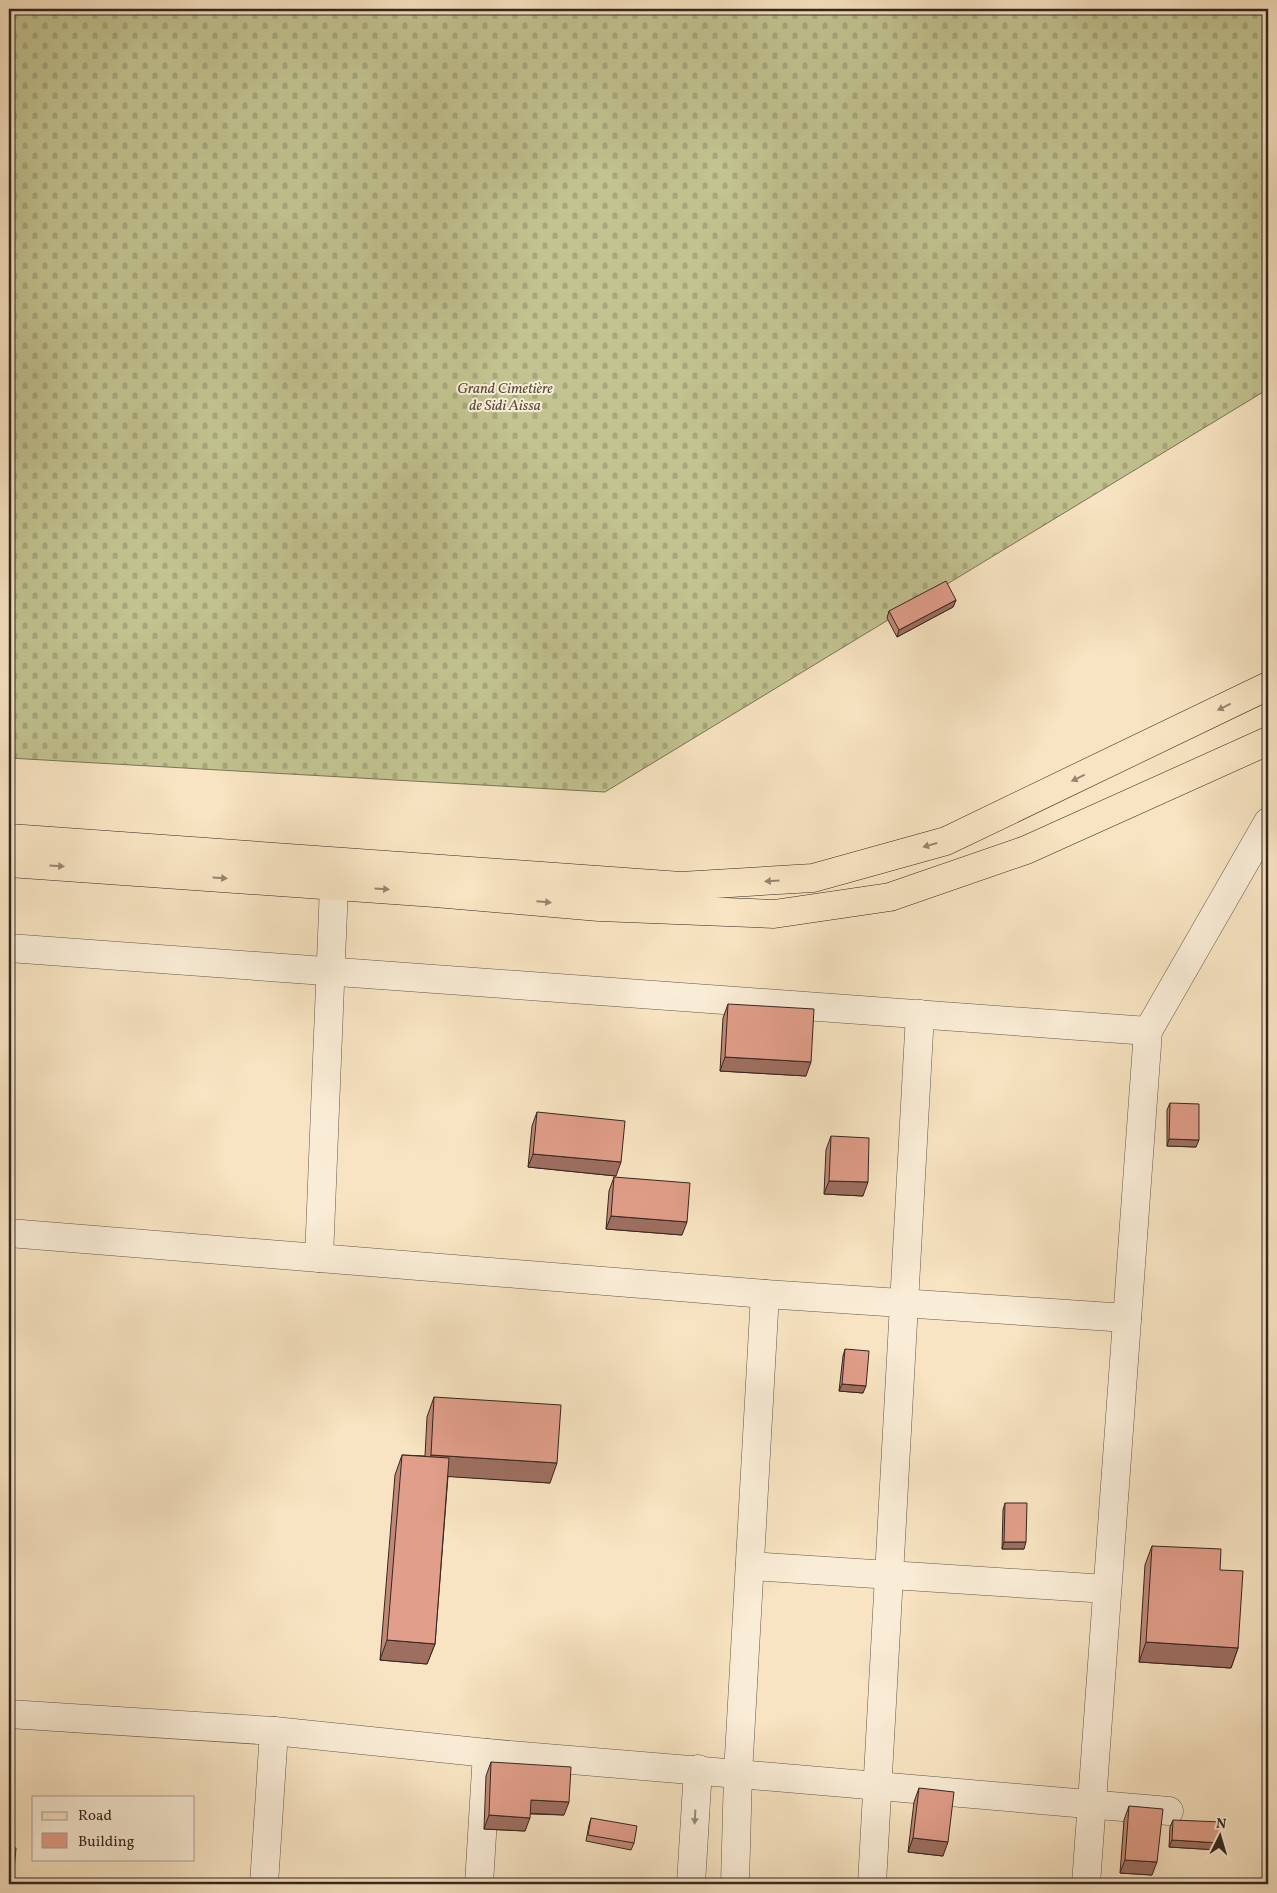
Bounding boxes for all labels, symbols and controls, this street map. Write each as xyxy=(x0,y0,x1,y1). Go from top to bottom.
park label: Grand Cimetière de Sidi Aissa xyxy=(457,379,553,417)
one-way arrow xyxy=(1217,703,1231,711)
one-way arrow xyxy=(1071,774,1085,782)
one-way arrow xyxy=(923,842,938,850)
one-way arrow xyxy=(50,863,66,871)
one-way arrow xyxy=(212,874,228,882)
one-way arrow xyxy=(764,877,780,885)
one-way arrow xyxy=(374,885,390,893)
one-way arrow xyxy=(536,898,552,906)
legend xyxy=(32,1796,195,1860)
text: Road xyxy=(78,1806,112,1827)
one-way arrow xyxy=(691,1810,699,1826)
north arrow xyxy=(1194,1810,1244,1860)
text: N xyxy=(1215,1815,1227,1834)
text: Building xyxy=(78,1832,135,1853)

